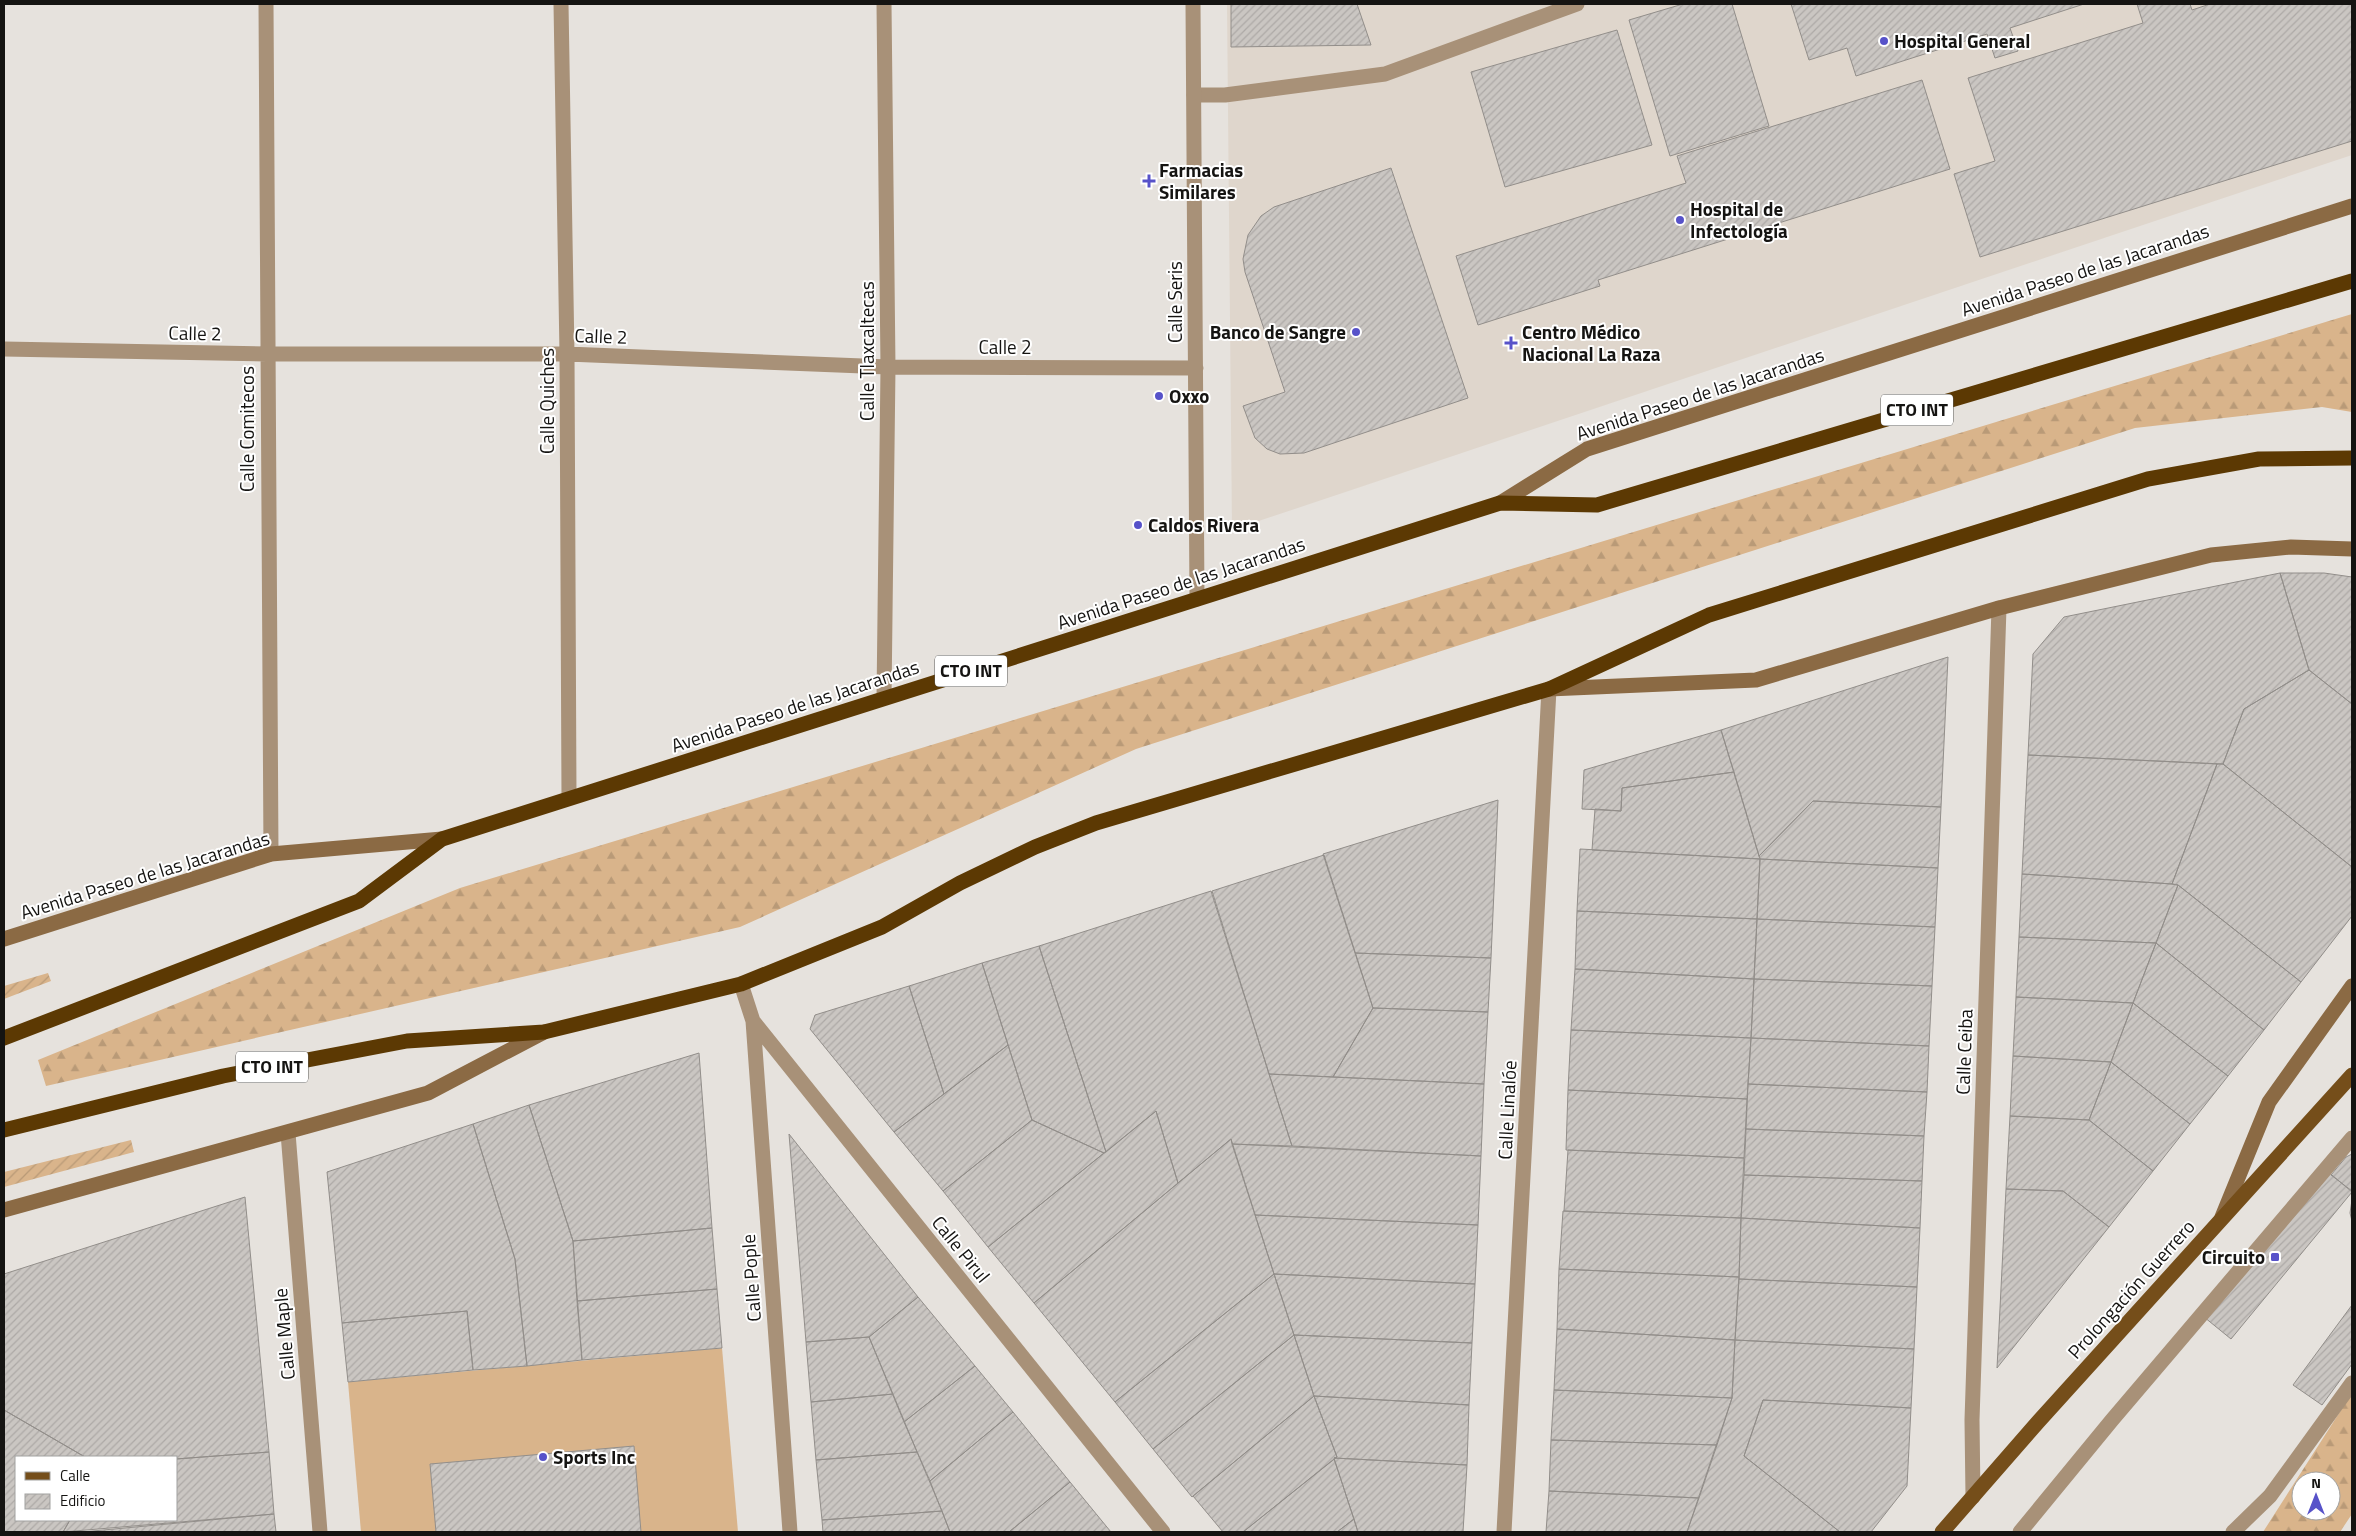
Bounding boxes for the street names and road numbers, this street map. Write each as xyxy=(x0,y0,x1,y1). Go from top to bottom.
street label: Avenida Paseo de las Jacarandas xyxy=(1957,216,2213,323)
street label: Calle Seris xyxy=(1160,261,1189,343)
street label: Calle Tlaxcaltecas xyxy=(852,281,881,421)
street label: Calle 2 xyxy=(168,318,222,347)
street label: Calle 2 xyxy=(574,320,628,351)
street label: Calle 2 xyxy=(978,332,1032,361)
street label: Avenida Paseo de las Jacarandas xyxy=(1572,340,1828,447)
street label: Calle Quiches xyxy=(532,348,561,454)
street label: Calle Comitecos xyxy=(232,366,261,492)
road number: CTO INT xyxy=(1881,394,1953,426)
street label: Avenida Paseo de las Jacarandas xyxy=(1053,529,1309,636)
street label: Avenida Paseo de las Jacarandas xyxy=(667,652,923,759)
road number: CTO INT xyxy=(935,656,1007,686)
street label: Avenida Paseo de las Jacarandas xyxy=(17,823,273,926)
street label: Calle Ceiba xyxy=(1948,1008,1980,1095)
road number: CTO INT xyxy=(236,1052,308,1082)
street label: Calle Linalóe xyxy=(1489,1060,1524,1160)
street label: Calle Pirul xyxy=(925,1209,997,1288)
street label: Prolongación Guerrero xyxy=(2060,1213,2201,1365)
street label: Calle Pople xyxy=(733,1233,768,1323)
street label: Calle Maple xyxy=(265,1287,302,1381)

